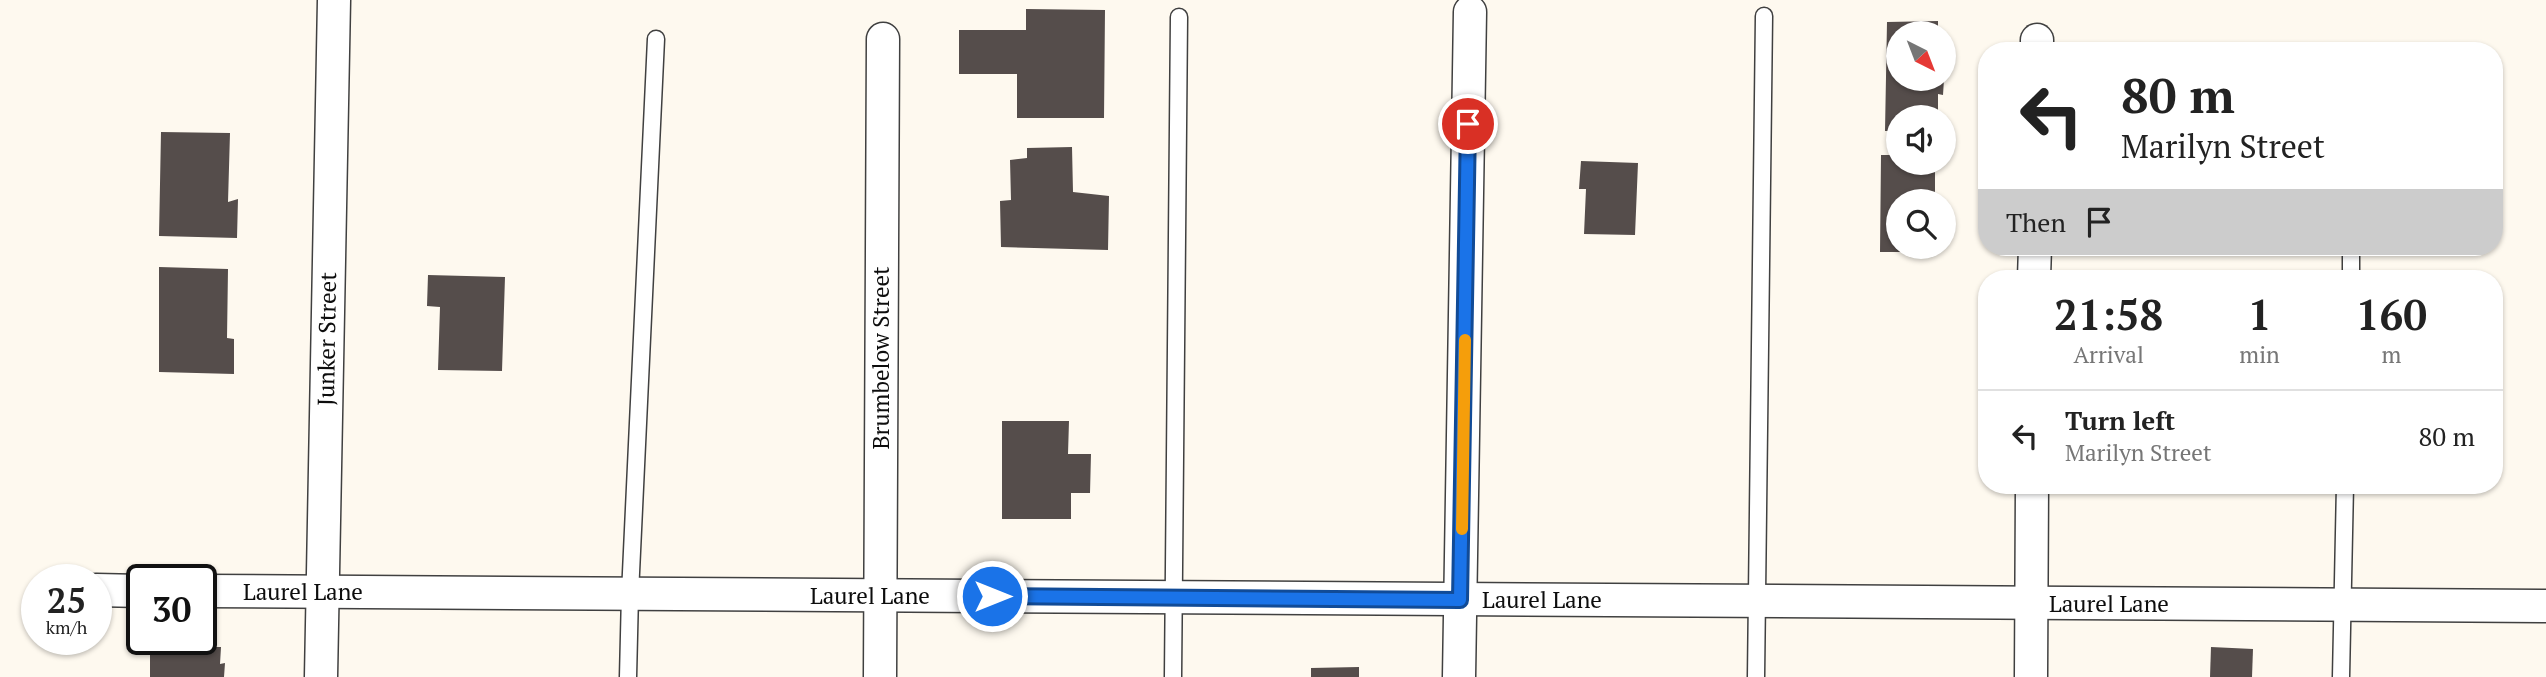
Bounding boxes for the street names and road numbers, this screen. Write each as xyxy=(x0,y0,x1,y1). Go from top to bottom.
street label: Brumbelow Street xyxy=(865,266,896,450)
street label: Junker Street xyxy=(310,271,343,406)
street label: Laurel Lane xyxy=(243,576,363,607)
street label: Laurel Lane xyxy=(810,580,930,611)
street label: Laurel Lane xyxy=(1482,584,1602,615)
street label: Laurel Lane xyxy=(2049,588,2169,619)

